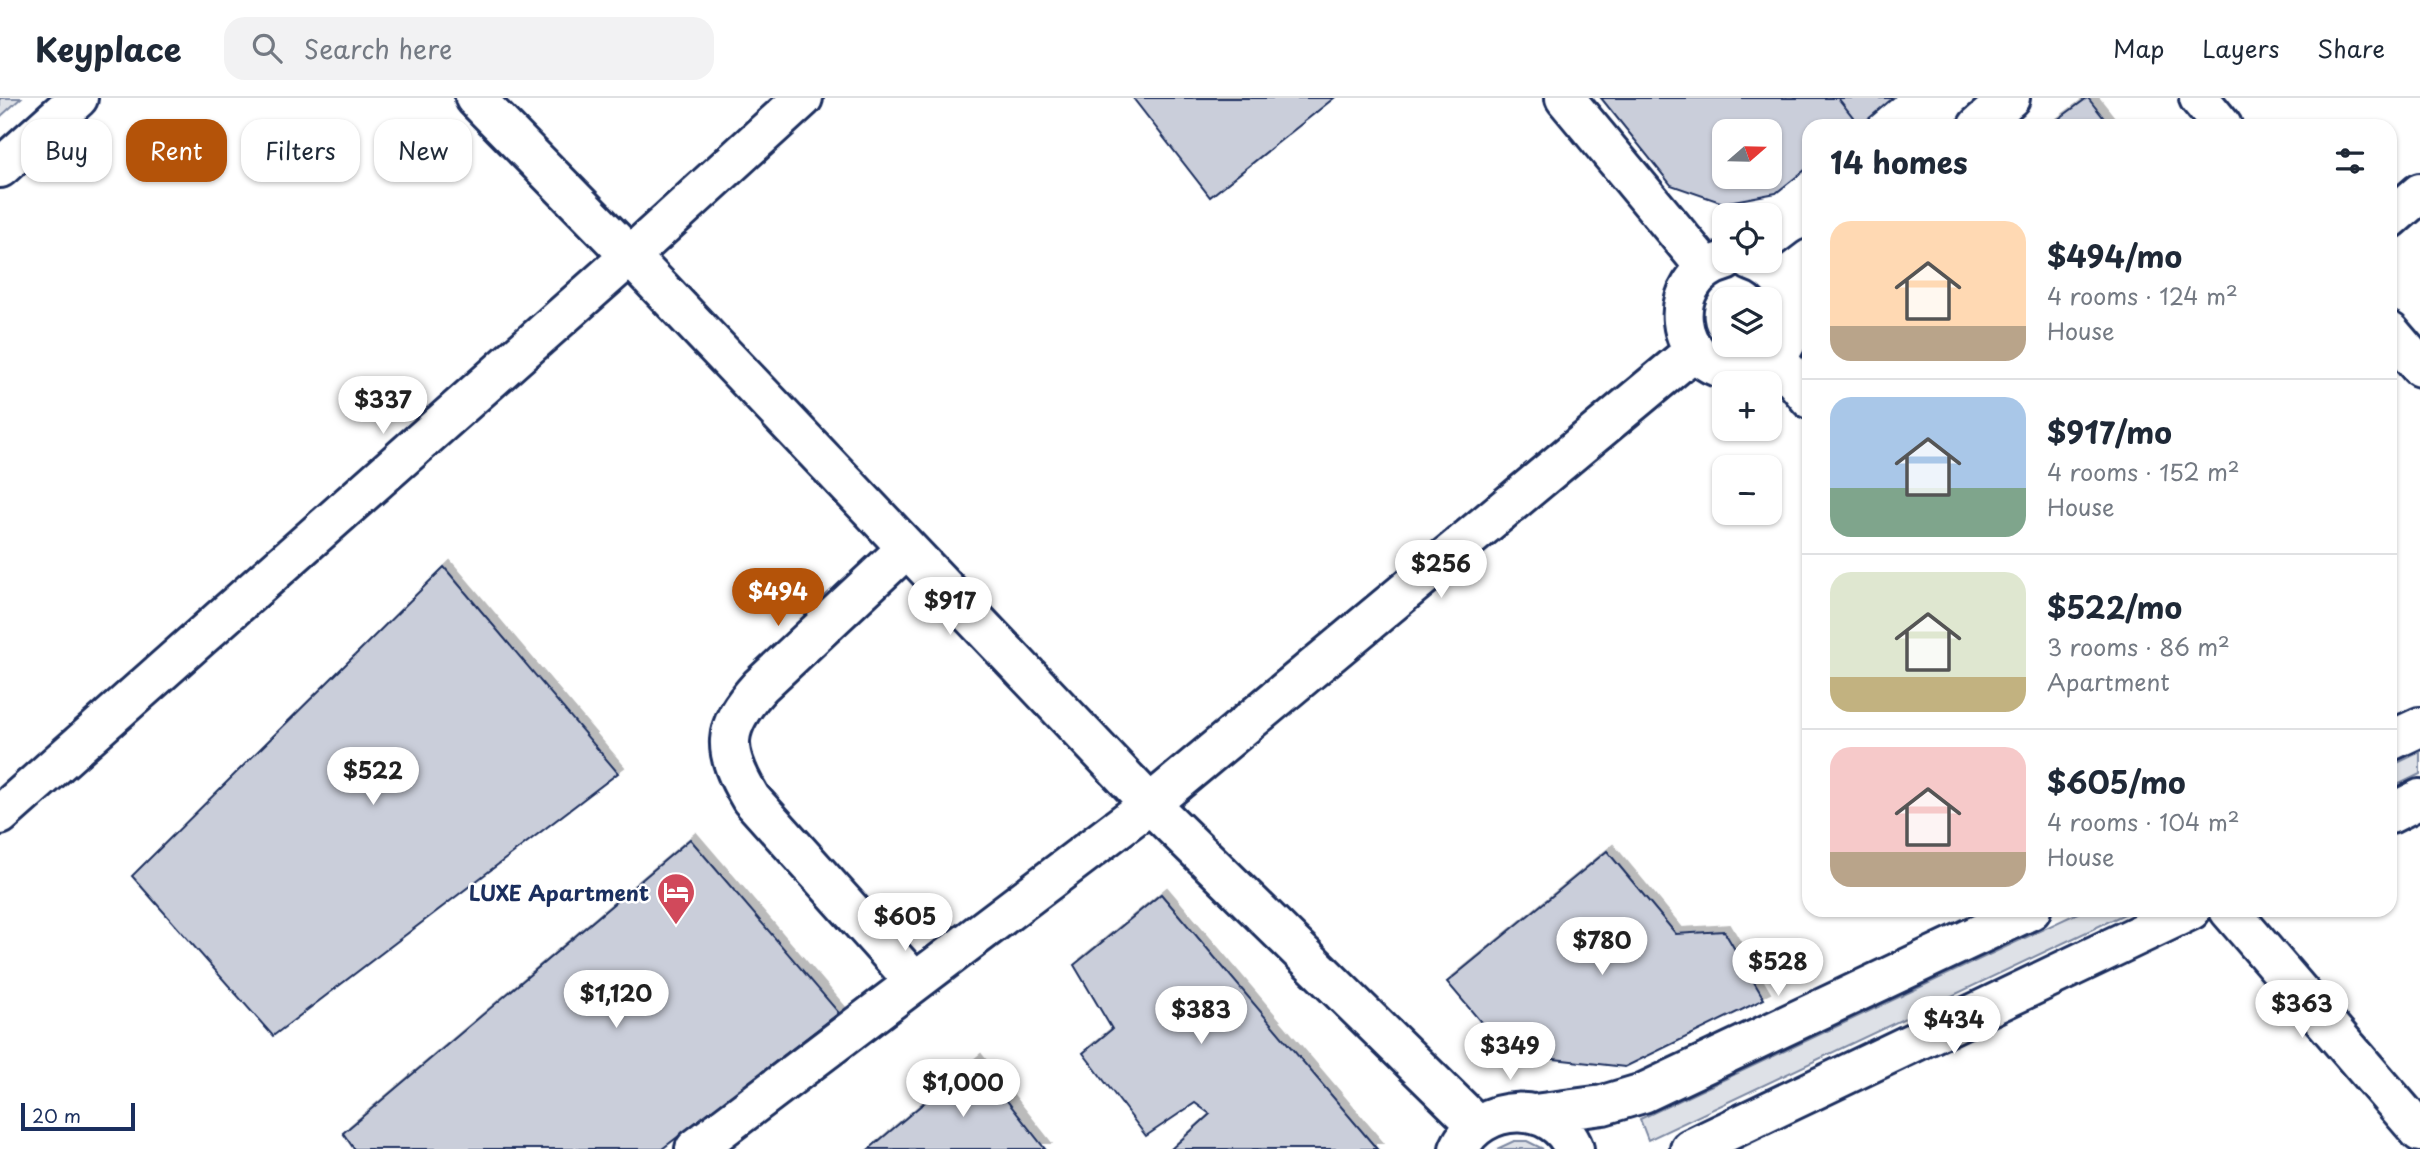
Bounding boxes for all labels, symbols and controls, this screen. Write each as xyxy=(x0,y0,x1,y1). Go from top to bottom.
search box xyxy=(224,17,714,80)
text: Keyplace xyxy=(35,23,182,73)
icon: search xyxy=(248,29,286,67)
text: Search here xyxy=(304,29,452,68)
text: Map xyxy=(2113,30,2164,66)
text: Layers xyxy=(2202,30,2279,66)
text: Share xyxy=(2317,30,2385,66)
chip: Buy xyxy=(21,119,112,182)
chip: Rent xyxy=(126,119,227,182)
chip: Filters xyxy=(241,119,360,182)
chip: New xyxy=(374,119,472,182)
north arrow xyxy=(1712,119,1782,189)
map controls xyxy=(1712,119,1782,525)
text: 14 homes xyxy=(1830,139,1968,184)
icon: filters xyxy=(2331,142,2369,180)
button: locate xyxy=(1712,203,1782,273)
text: $494/mo xyxy=(2047,233,2182,278)
icon: home xyxy=(1886,249,1970,333)
text: 4 rooms · 124 m² xyxy=(2047,278,2238,313)
button: layers xyxy=(1712,287,1782,357)
text: House xyxy=(2047,313,2114,348)
button: + xyxy=(1712,371,1782,441)
pin: $337 xyxy=(342,376,424,436)
text: $337 xyxy=(354,381,412,416)
text: $917/mo xyxy=(2047,409,2172,454)
icon: home xyxy=(1886,425,1970,509)
text: 4 rooms · 152 m² xyxy=(2047,454,2240,489)
button: − xyxy=(1712,455,1782,525)
text: House xyxy=(2047,489,2114,524)
pin: $256 xyxy=(1400,540,1482,600)
text: $256 xyxy=(1411,545,1471,580)
pin: $494 xyxy=(737,568,819,628)
text: $494 xyxy=(748,573,808,608)
pin: $917 xyxy=(909,578,991,637)
text: $917 xyxy=(924,582,976,617)
text: $522/mo xyxy=(2047,584,2182,629)
icon: home xyxy=(1886,600,1970,684)
text: 3 rooms · 86 m² xyxy=(2047,629,2230,664)
text: Apartment xyxy=(2047,664,2170,699)
pin: $522 xyxy=(332,748,414,807)
text: $522 xyxy=(343,752,403,787)
text: $605/mo xyxy=(2047,759,2186,804)
icon: home xyxy=(1886,775,1970,859)
text: 4 rooms · 104 m² xyxy=(2047,804,2240,839)
text: House xyxy=(2047,839,2114,874)
hotel icon: LUXE Apartment xyxy=(655,871,697,926)
place label: LUXE Apartment xyxy=(469,876,649,908)
pin: $605 xyxy=(864,894,946,953)
text: $605 xyxy=(874,898,936,933)
pin: $780 xyxy=(1561,918,1643,977)
text: $780 xyxy=(1572,922,1632,957)
pin: $528 xyxy=(1737,939,1819,998)
text: $528 xyxy=(1748,943,1808,978)
pin: $1,120 xyxy=(559,970,673,1030)
text: $1,120 xyxy=(580,975,652,1010)
pin: $363 xyxy=(2261,981,2343,1040)
text: $363 xyxy=(2271,985,2333,1020)
pin: $383 xyxy=(1160,986,1242,1046)
text: $383 xyxy=(1171,991,1231,1026)
pin: $434 xyxy=(1913,996,1995,1056)
text: $434 xyxy=(1924,1001,1984,1036)
pin: $349 xyxy=(1469,1023,1551,1082)
text: $349 xyxy=(1480,1027,1540,1062)
pin: $1,000 xyxy=(906,1060,1020,1119)
text: $1,000 xyxy=(922,1064,1004,1099)
scale bar xyxy=(21,1100,135,1132)
text: 20 m xyxy=(32,1101,81,1129)

